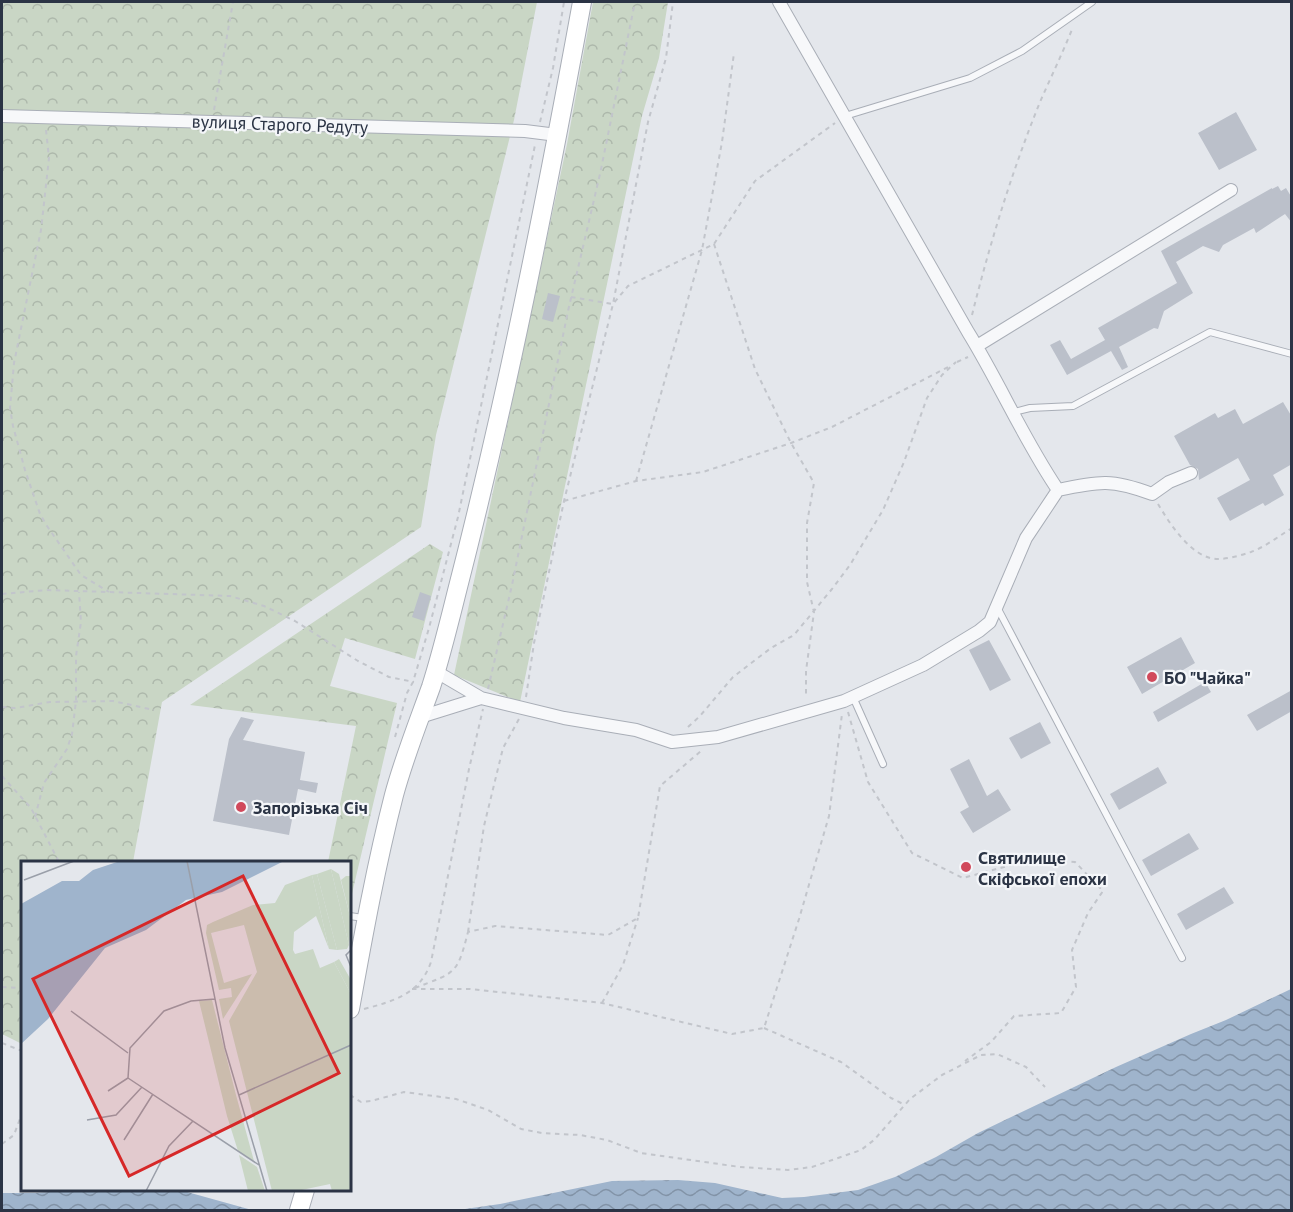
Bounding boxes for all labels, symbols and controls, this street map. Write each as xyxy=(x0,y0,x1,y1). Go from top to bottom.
street label: вулиця Старого Редуту xyxy=(191,109,369,139)
place label: БО "Чайка" xyxy=(1164,666,1251,689)
marker: БО "Чайка" xyxy=(1145,670,1159,684)
place label: Запорізька Січ xyxy=(253,796,368,819)
marker: Запорізька Січ xyxy=(234,800,248,814)
place label: Святилище Скіфської епохи xyxy=(978,846,1107,890)
marker: Святилище Скіфської епохи xyxy=(959,860,973,874)
inset map xyxy=(21,861,351,1191)

